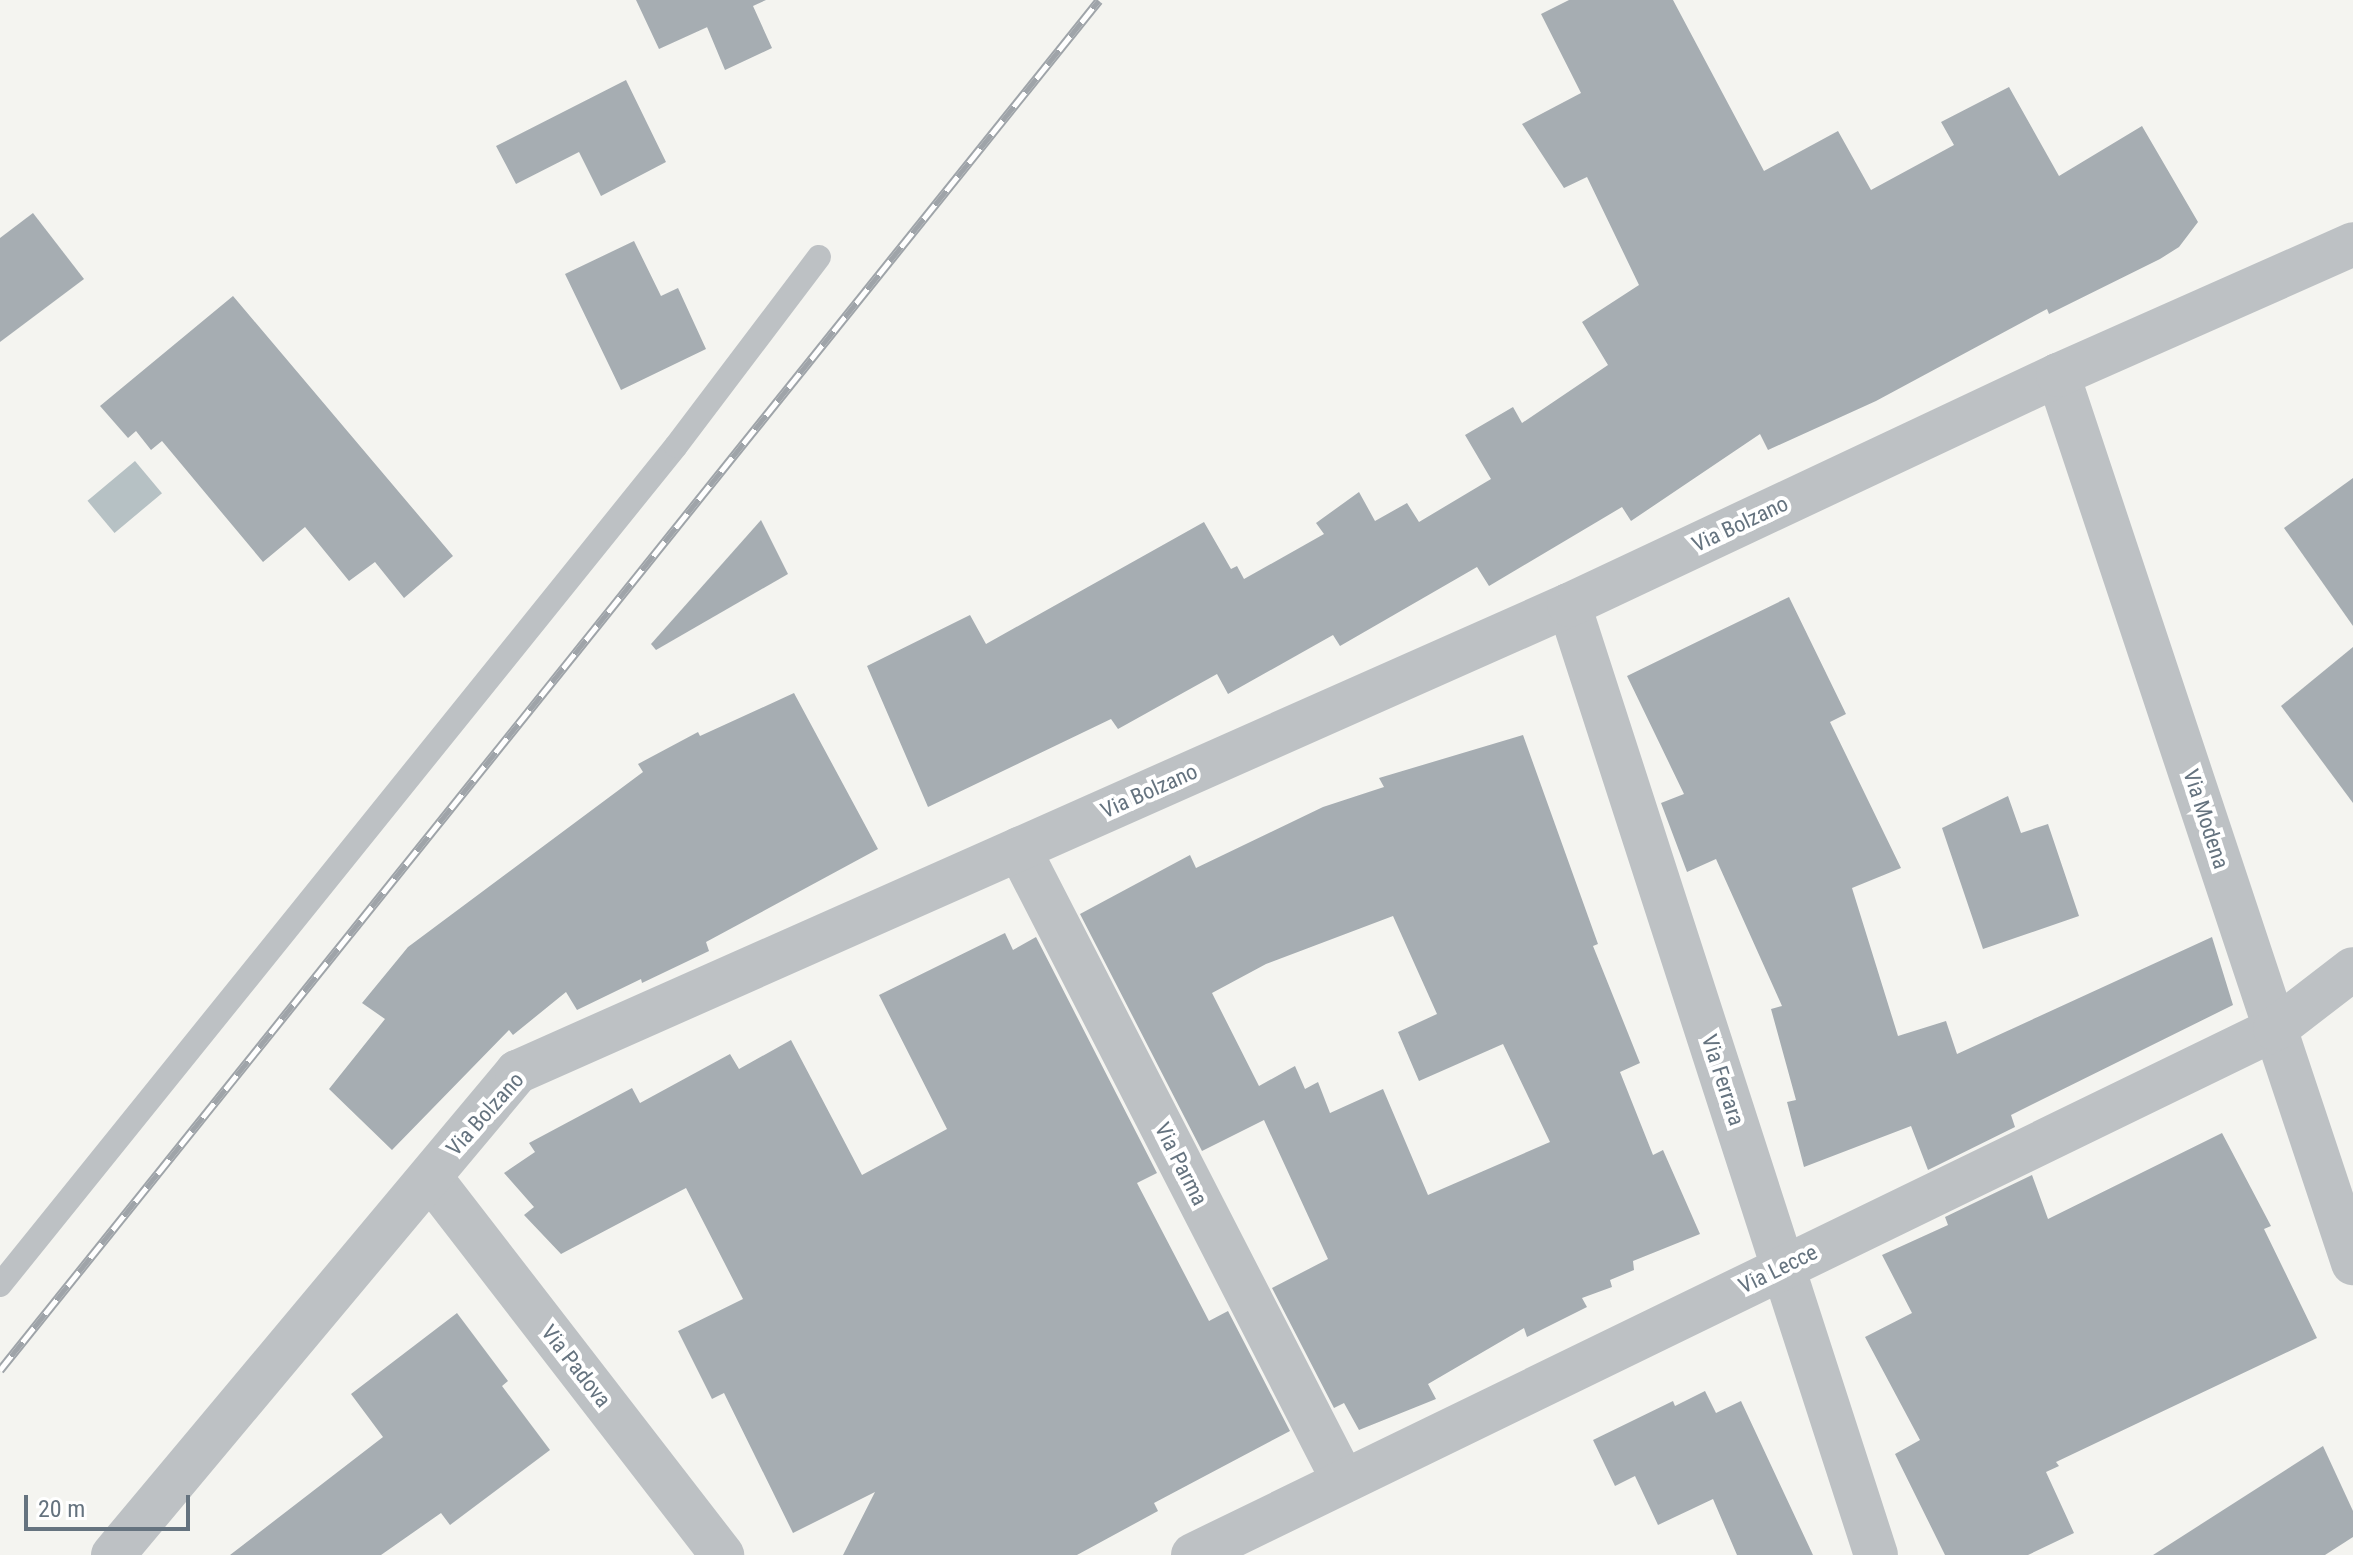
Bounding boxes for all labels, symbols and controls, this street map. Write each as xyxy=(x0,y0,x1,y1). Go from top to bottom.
street label: Via Bolzano xyxy=(1688,490,1792,558)
street label: Via Bolzano xyxy=(1097,758,1201,824)
street label: Via Modena xyxy=(2178,766,2234,872)
street label: Via Ferrara xyxy=(1696,1031,1750,1129)
street label: Via Bolzano xyxy=(441,1067,529,1161)
street label: Via Parma xyxy=(1149,1118,1213,1210)
street label: Via Lecce xyxy=(1734,1239,1822,1299)
street label: Via Padova xyxy=(536,1320,616,1412)
scale bar xyxy=(28,1479,194,1529)
text: 20 m xyxy=(38,1495,85,1523)

